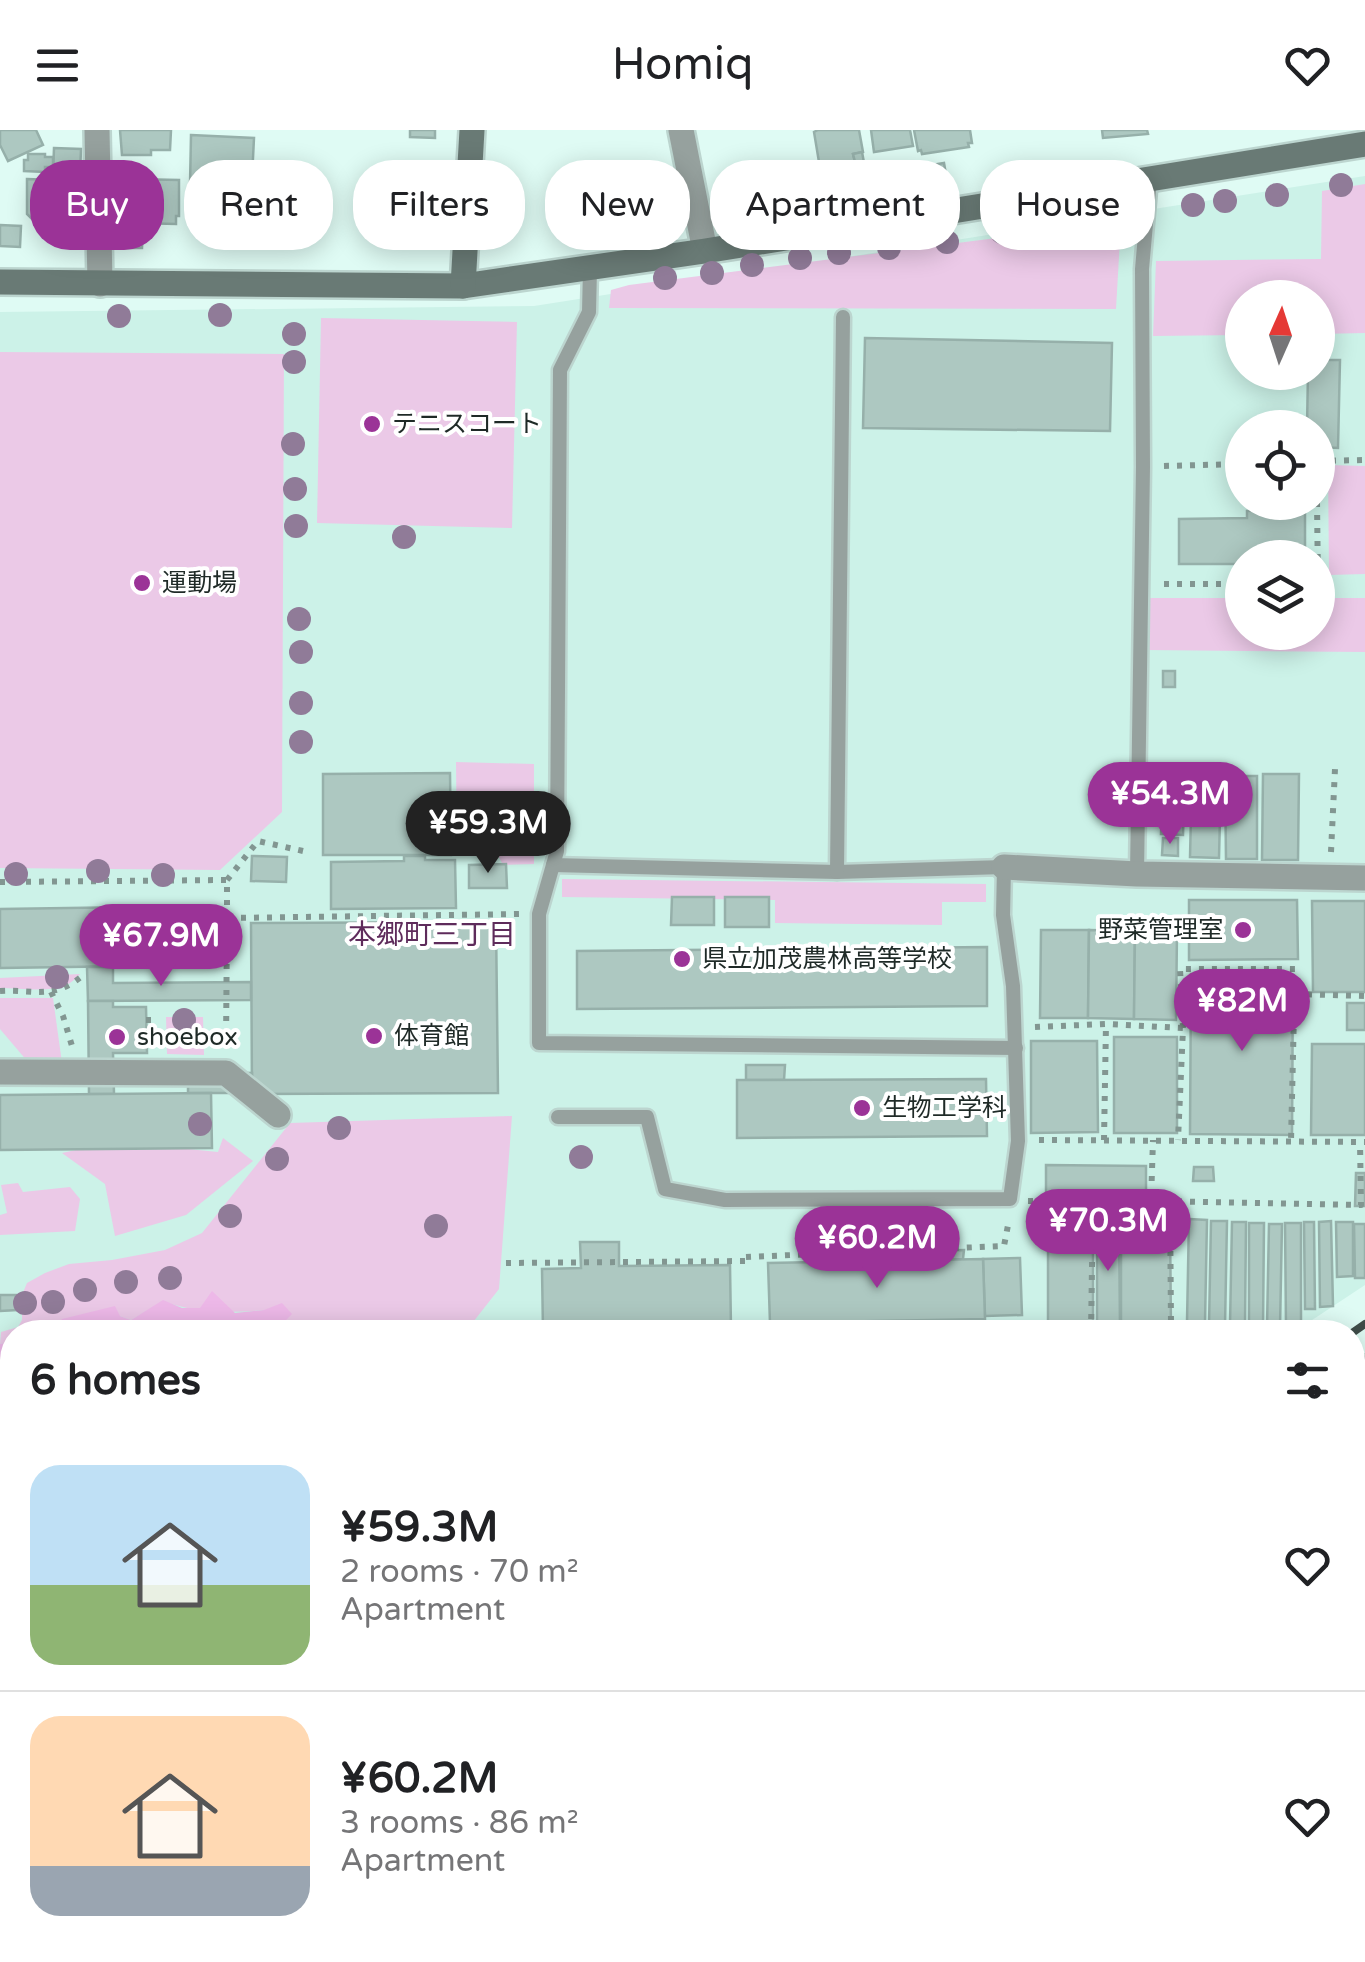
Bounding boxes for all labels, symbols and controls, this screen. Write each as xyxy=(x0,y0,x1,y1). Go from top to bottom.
icon: menu xyxy=(30,38,85,93)
text: Homiq xyxy=(612,38,753,92)
icon: heart xyxy=(1280,38,1335,93)
chip: Buy xyxy=(30,160,164,250)
chip: Rent xyxy=(184,160,333,250)
chip: Filters xyxy=(353,160,525,250)
chip: New xyxy=(545,160,690,250)
chip: Apartment xyxy=(710,160,960,250)
chip: House xyxy=(980,160,1155,250)
north arrow xyxy=(1225,280,1335,390)
map controls xyxy=(1225,280,1335,650)
place label: テニスコート xyxy=(392,409,542,439)
button: locate xyxy=(1225,410,1335,520)
marker: テニスコート xyxy=(361,413,383,435)
button: layers xyxy=(1225,540,1335,650)
place label: 運動場 xyxy=(162,568,237,598)
marker: 運動場 xyxy=(131,572,153,594)
pin: ¥54.3M xyxy=(1089,762,1251,847)
text: ¥54.3M xyxy=(1110,775,1230,813)
pin: ¥59.3M xyxy=(407,791,569,876)
text: ¥59.3M xyxy=(428,804,548,842)
pin: ¥67.9M xyxy=(80,904,242,989)
place label: 野菜管理室 xyxy=(1098,915,1223,945)
text: ¥67.9M xyxy=(102,917,220,955)
district label: 本郷町三丁目 xyxy=(348,918,516,952)
marker: 野菜管理室 xyxy=(1232,919,1254,941)
place label: 県立加茂農林高等学校 xyxy=(702,944,952,974)
marker: 県立加茂農林高等学校 xyxy=(671,948,693,970)
pin: ¥82M xyxy=(1183,969,1301,1054)
text: ¥82M xyxy=(1196,982,1288,1020)
place label: 体育館 xyxy=(394,1021,469,1051)
place label: shoebox xyxy=(137,1022,238,1052)
marker: 体育館 xyxy=(363,1025,385,1047)
marker: shoebox xyxy=(106,1026,128,1048)
place label: 生物工学科 xyxy=(882,1093,1007,1123)
marker: 生物工学科 xyxy=(851,1097,873,1119)
pin: ¥70.3M xyxy=(1027,1189,1189,1274)
text: ¥70.3M xyxy=(1048,1202,1168,1240)
pin: ¥60.2M xyxy=(796,1206,958,1291)
text: ¥60.2M xyxy=(817,1219,937,1257)
icon: filters xyxy=(1280,1353,1335,1408)
text: 6 homes xyxy=(30,1355,201,1406)
text: ¥59.3M xyxy=(340,1502,498,1553)
icon: home xyxy=(110,1505,230,1625)
icon: heart xyxy=(1280,1538,1335,1593)
text: 2 rooms · 70 m² xyxy=(340,1553,579,1591)
text: Apartment xyxy=(340,1591,505,1629)
text: ¥60.2M xyxy=(340,1753,498,1804)
icon: home xyxy=(110,1756,230,1876)
icon: heart xyxy=(1280,1789,1335,1844)
text: 3 rooms · 86 m² xyxy=(340,1804,579,1842)
text: Apartment xyxy=(340,1842,505,1880)

